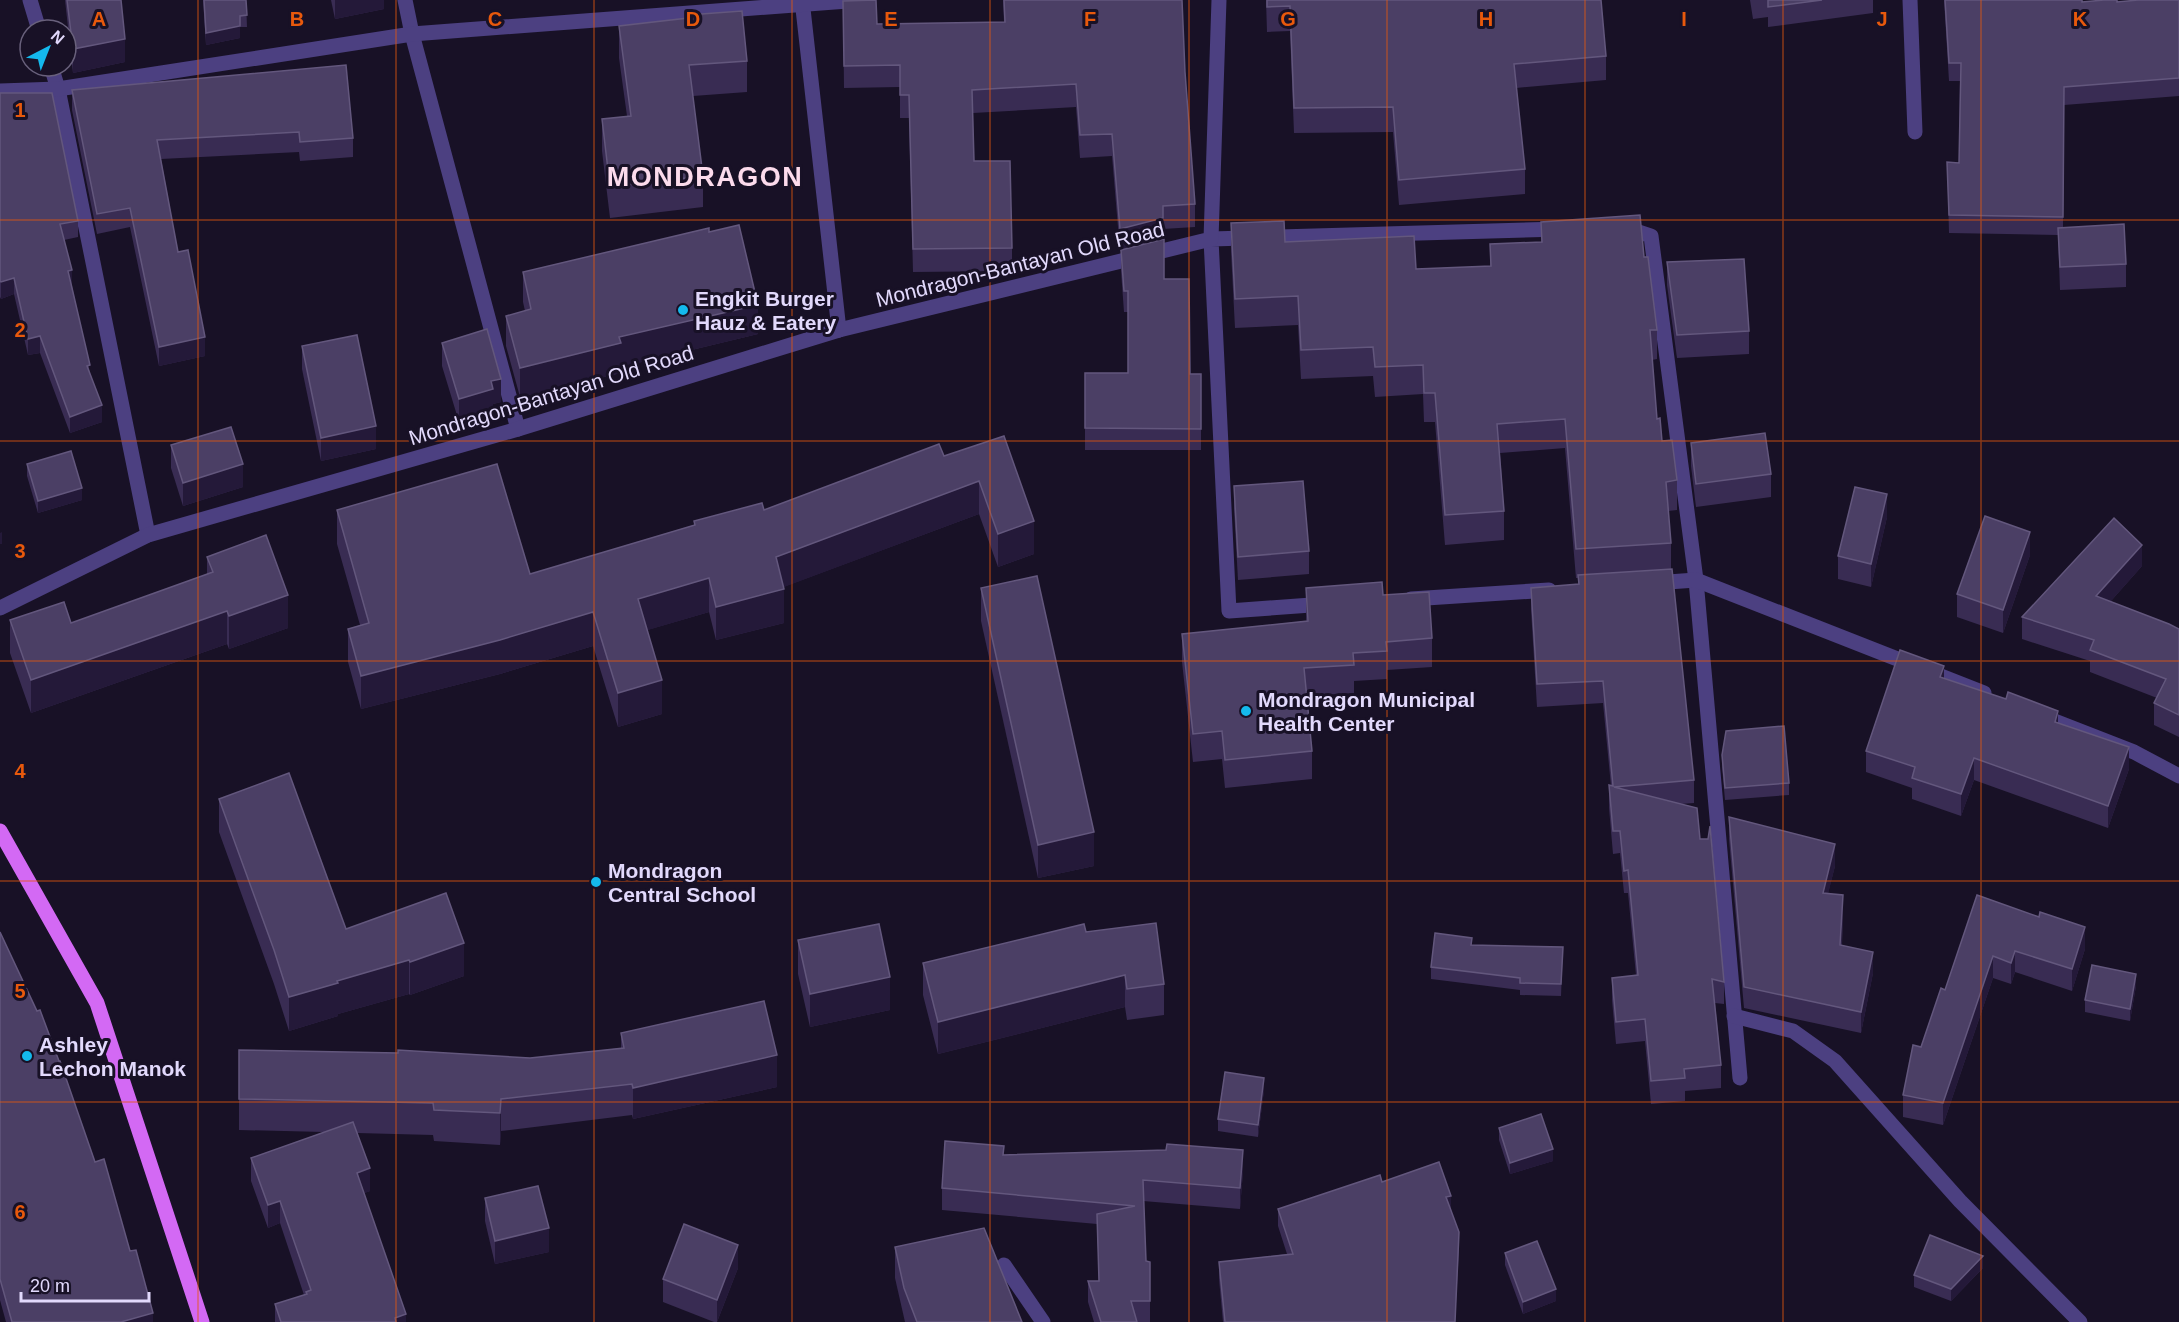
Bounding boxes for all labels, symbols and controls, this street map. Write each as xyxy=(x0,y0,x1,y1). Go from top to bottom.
text: A xyxy=(92,8,106,30)
text: B xyxy=(290,8,304,30)
text: C xyxy=(488,8,502,30)
text: D xyxy=(686,8,700,30)
text: E xyxy=(884,8,898,30)
text: F xyxy=(1084,8,1096,30)
text: G xyxy=(1280,8,1296,30)
text: H xyxy=(1479,8,1493,30)
text: I xyxy=(1681,8,1687,30)
text: J xyxy=(1876,8,1888,30)
text: K xyxy=(2073,8,2088,30)
north arrow xyxy=(18,18,78,78)
text: N xyxy=(48,27,68,47)
text: 1 xyxy=(14,99,26,121)
district label: MONDRAGON xyxy=(607,162,803,192)
street label: Mondragon-Bantayan Old Road xyxy=(873,217,1167,311)
place label: Engkit Burger Hauz & Eatery xyxy=(695,287,837,334)
marker: Engkit Burger Hauz & Eatery xyxy=(676,303,690,317)
text: 2 xyxy=(14,319,26,341)
street label: Mondragon-Bantayan Old Road xyxy=(406,341,696,449)
text: 3 xyxy=(14,540,26,562)
place label: Mondragon Municipal Health Center xyxy=(1258,688,1475,735)
marker: Mondragon Municipal Health Center xyxy=(1239,704,1253,718)
text: 4 xyxy=(14,760,26,782)
place label: Mondragon Central School xyxy=(608,859,756,906)
marker: Mondragon Central School xyxy=(589,875,603,889)
text: 5 xyxy=(14,980,26,1002)
place label: Ashley Lechon Manok xyxy=(39,1033,186,1080)
marker: Ashley Lechon Manok xyxy=(20,1049,34,1063)
text: 6 xyxy=(14,1201,26,1223)
scale bar xyxy=(21,1265,148,1303)
text: 20 m xyxy=(30,1276,70,1296)

